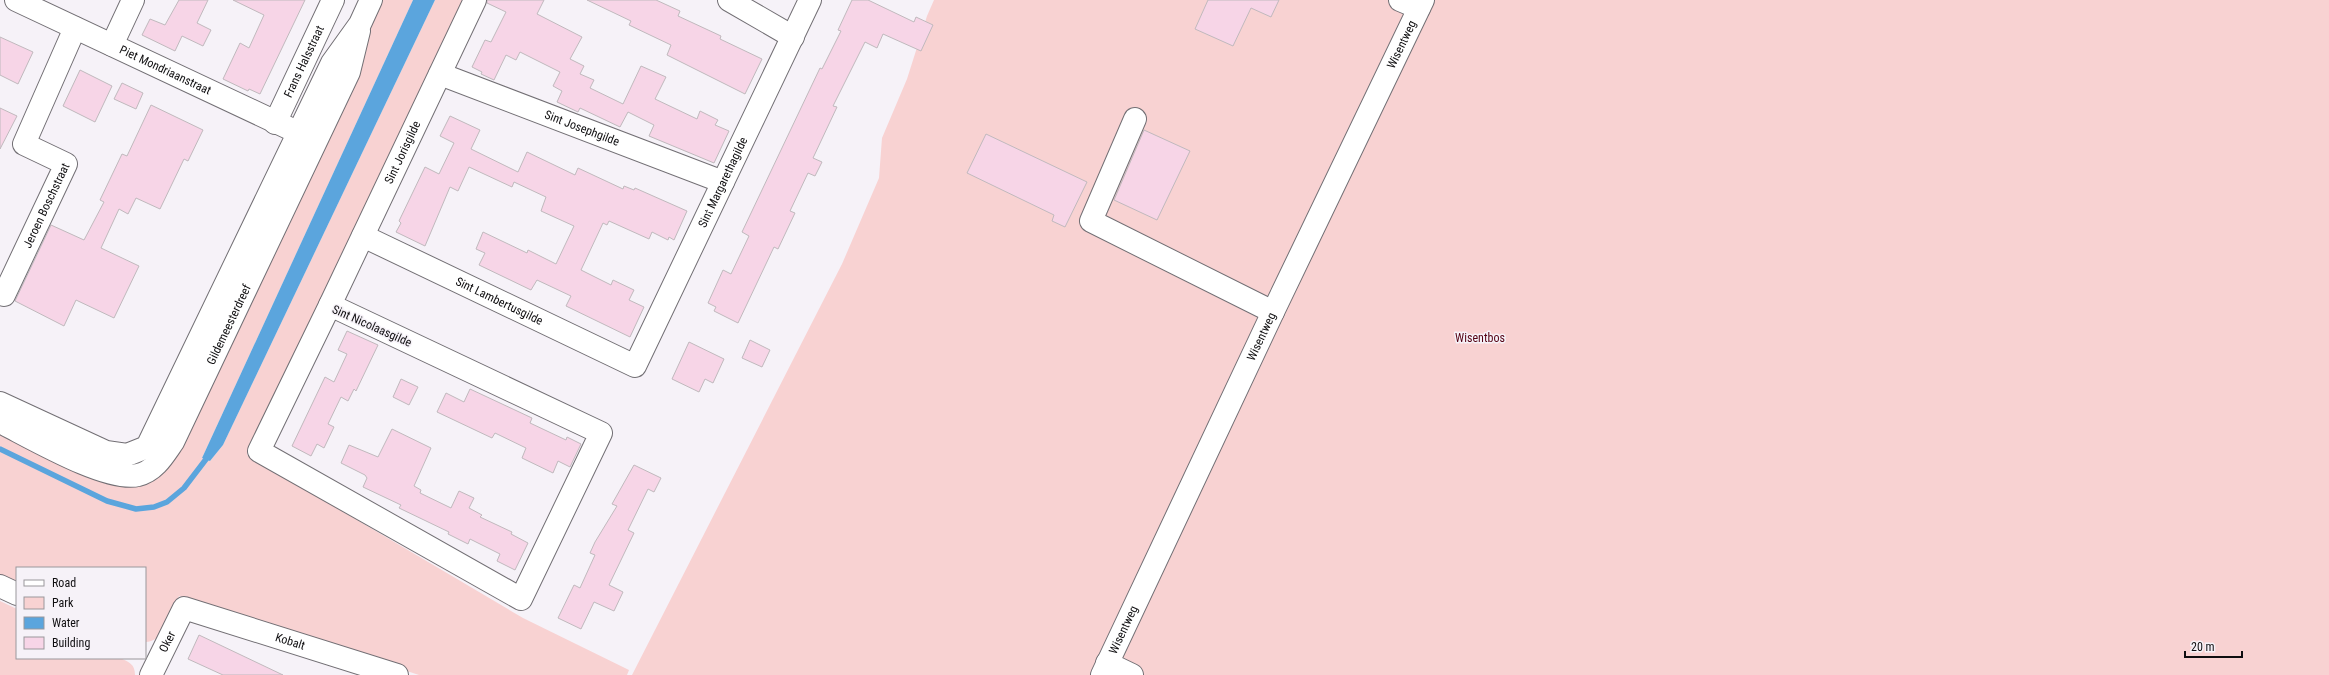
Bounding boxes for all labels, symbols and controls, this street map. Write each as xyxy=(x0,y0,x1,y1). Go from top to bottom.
street label: Wisentweg xyxy=(1384,18,1419,71)
street label: Frans Halsstraat xyxy=(281,23,327,100)
street label: Piet Mondriaanstraat xyxy=(117,43,214,98)
street label: Sint Josephgilde xyxy=(543,108,622,149)
street label: Sint Jorisgilde xyxy=(382,118,424,186)
street label: Sint Margarethagilde xyxy=(695,135,751,230)
street label: Jeroen Boschstraat xyxy=(20,160,73,250)
street label: Sint Lambertusgilde xyxy=(453,274,545,328)
street label: Gildemeesterdreef xyxy=(204,282,254,367)
street label: Sint Nicolaasgilde xyxy=(330,302,414,350)
street label: Wisentweg xyxy=(1244,310,1279,363)
park label: Wisentbos xyxy=(1455,331,1505,345)
legend xyxy=(16,567,146,659)
text: Road xyxy=(52,576,76,590)
text: Park xyxy=(52,596,74,610)
street label: Wisentweg xyxy=(1106,603,1141,656)
text: Water xyxy=(52,616,80,630)
street label: Oker xyxy=(156,629,179,655)
street label: Kobalt xyxy=(274,630,307,653)
scale bar xyxy=(2185,633,2242,659)
text: Building xyxy=(52,636,90,650)
text: 20 m xyxy=(2191,640,2215,654)

